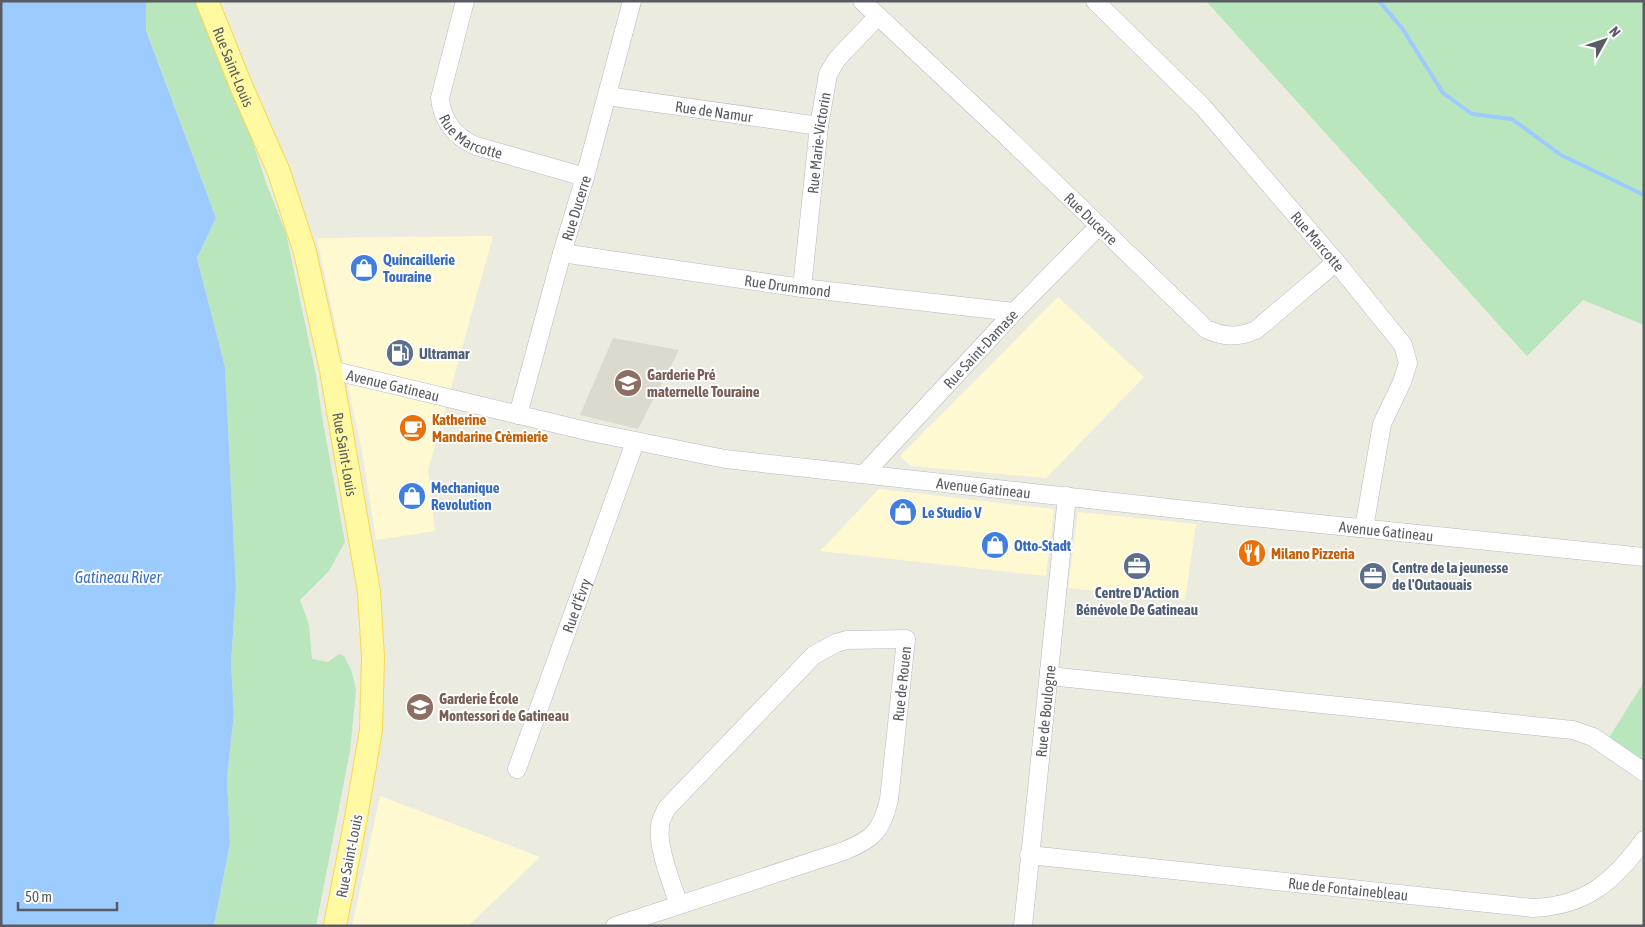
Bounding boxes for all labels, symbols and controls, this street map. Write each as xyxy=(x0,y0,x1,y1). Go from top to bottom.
north arrow xyxy=(1580,15,1630,65)
text: N xyxy=(1606,23,1624,40)
street label: Rue Saint-Louis xyxy=(210,24,258,109)
street label: Rue Marie-Victorin xyxy=(803,91,833,194)
street label: Rue de Namur xyxy=(674,97,754,125)
street label: Rue Marcotte xyxy=(436,111,505,162)
street label: Rue Ducerre xyxy=(558,173,594,243)
street label: Rue Ducerre xyxy=(1061,189,1122,248)
street label: Rue Marcotte xyxy=(1288,208,1348,274)
place label: Quincaillerie Touraine xyxy=(383,251,455,285)
shop icon: Quincaillerie Touraine xyxy=(349,253,379,283)
street label: Rue Drummond xyxy=(743,271,832,300)
street label: Rue Saint-Damase xyxy=(940,306,1021,391)
fuel station icon: Ultramar xyxy=(385,338,415,368)
place label: Ultramar xyxy=(419,345,470,362)
street label: Avenue Gatineau xyxy=(345,366,441,404)
place label: Garderie Pré maternelle Touraine xyxy=(647,366,760,400)
school or university icon: Garderie Pré maternelle Touraine xyxy=(613,368,643,398)
street label: Rue Saint-Louis xyxy=(330,411,361,497)
place label: Katherine Mandarine Crèmierie xyxy=(432,411,548,445)
cafe icon: Katherine Mandarine Crèmierie xyxy=(398,413,428,443)
street label: Avenue Gatineau xyxy=(935,474,1031,501)
place label: Mechanique Revolution xyxy=(431,479,500,513)
shop icon: Mechanique Revolution xyxy=(397,481,427,511)
shop icon: Le Studio V xyxy=(888,497,918,527)
place label: Le Studio V xyxy=(922,504,982,521)
street label: Avenue Gatineau xyxy=(1338,517,1434,544)
shop icon: Otto-Stadt xyxy=(980,530,1010,560)
place label: Otto-Stadt xyxy=(1014,537,1072,554)
restaurant icon: Milano Pizzeria xyxy=(1237,538,1267,568)
place label: Milano Pizzeria xyxy=(1271,545,1355,562)
office icon: Centre D'Action Bénévole De Gatineau xyxy=(1122,551,1152,581)
place label: Centre de la jeunesse de l'Outaouais xyxy=(1392,559,1509,593)
office icon: Centre de la jeunesse de l'Outaouais xyxy=(1358,561,1388,591)
water label: Gatineau River xyxy=(75,568,162,586)
street label: Rue d'Évry xyxy=(558,576,594,635)
place label: Centre D'Action Bénévole De Gatineau xyxy=(1076,584,1198,618)
street label: Rue de Rouen xyxy=(889,645,914,722)
street label: Rue de Boulogne xyxy=(1032,664,1058,758)
place label: Garderie École Montessori de Gatineau xyxy=(439,690,569,724)
school or university icon: Garderie École Montessori de Gatineau xyxy=(405,692,435,722)
street label: Rue Saint-Louis xyxy=(333,813,365,899)
street label: Rue de Fontainebleau xyxy=(1287,874,1409,903)
scale bar xyxy=(18,880,116,912)
text: 50 m xyxy=(25,888,52,905)

